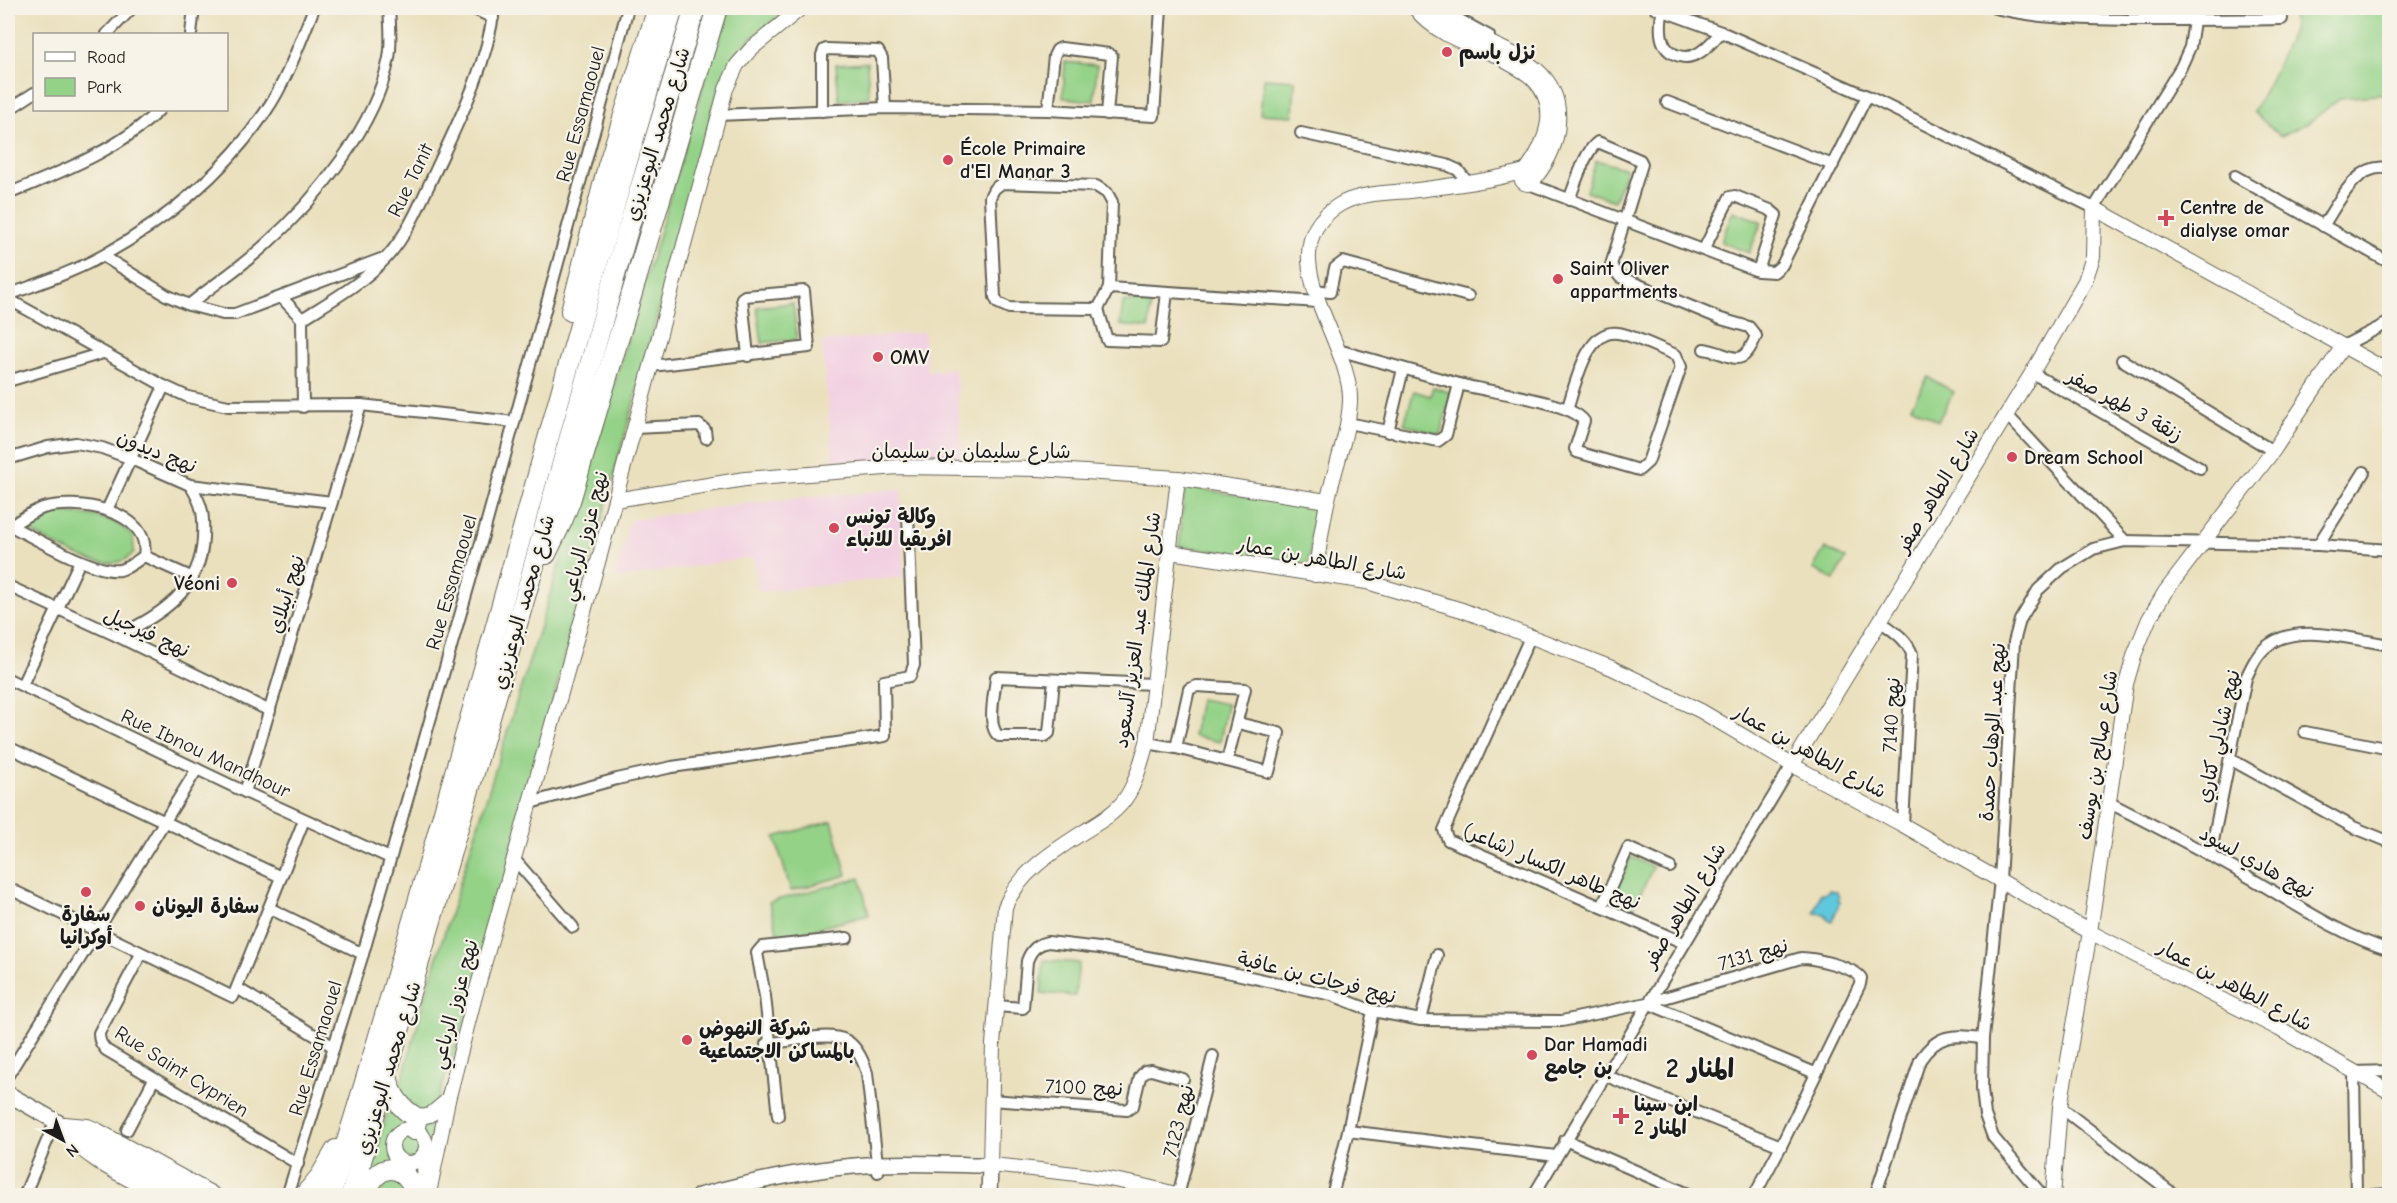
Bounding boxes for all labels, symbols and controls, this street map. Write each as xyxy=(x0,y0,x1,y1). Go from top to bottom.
legend xyxy=(33,33,228,111)
place label: نزل باسم xyxy=(1459,41,1535,67)
street label: Rue Essamaouel xyxy=(551,44,610,185)
street label: شارع محمد البوعزيزي xyxy=(620,44,698,225)
marker: نزل باسم xyxy=(1440,45,1454,59)
text: Road xyxy=(87,47,126,68)
text: Park xyxy=(87,77,122,98)
place label: École Primaire d'El Manar 3 xyxy=(960,136,1086,183)
street label: Rue Tanit xyxy=(383,138,439,221)
marker: École Primaire d'El Manar 3 xyxy=(941,153,955,167)
place label: Centre de dialyse omar xyxy=(2180,196,2289,242)
marker: Centre de dialyse omar xyxy=(2157,209,2175,227)
place label: Saint Oliver appartments xyxy=(1570,257,1677,303)
marker: Saint Oliver appartments xyxy=(1551,272,1565,286)
place label: OMV xyxy=(890,346,929,369)
marker: OMV xyxy=(871,350,885,364)
street label: زنقة 3 طهر صفر xyxy=(2061,363,2187,447)
street label: شارع الطاهر صفر xyxy=(1890,424,1985,560)
street label: نهج ديدون xyxy=(113,425,200,480)
street label: شارع سليمان بن سليمان xyxy=(871,440,1071,465)
place label: Dream School xyxy=(2024,446,2143,469)
marker: Dream School xyxy=(2005,450,2019,464)
street label: نهج عزوز الرباعي xyxy=(556,469,619,605)
place label: وكالة تونس افريقيا للانباء xyxy=(846,505,951,552)
street label: شارع الملك عبد العزيز آلسعود xyxy=(1110,510,1167,750)
street label: Rue Essamaouel xyxy=(421,512,482,653)
street label: شارع محمد البوعزيزي xyxy=(488,512,562,693)
marker: وكالة تونس افريقيا للانباء xyxy=(827,521,841,535)
street label: شارع الطاهر بن عمار xyxy=(1234,532,1408,587)
street label: نهج أبيلاي xyxy=(264,552,312,637)
place label: Véoni xyxy=(174,572,220,595)
marker: Véoni xyxy=(225,576,239,590)
street label: نهج فيرجيل xyxy=(99,603,193,664)
street label: نهج عبد الوهاب حمدة xyxy=(1975,642,2012,822)
street label: نهج شادلي كتاري xyxy=(2192,667,2251,806)
street label: شارع صالح بن يوسف xyxy=(2073,669,2124,842)
street label: نهج 7140 xyxy=(1878,677,1907,753)
street label: شارع الطاهر بن عمار xyxy=(1727,699,1890,805)
street label: Rue Ibnou Mandhour xyxy=(117,704,294,803)
street label: نهج طاهر الكسار (شاعر) xyxy=(1459,819,1644,916)
street label: نهج هادي لسود xyxy=(2194,822,2318,906)
street label: شارع الطاهر صفر xyxy=(1637,839,1732,975)
marker: سفارة أوكرانيا xyxy=(79,885,93,899)
place label: سفارة اليونان xyxy=(152,895,259,919)
marker: سفارة اليونان xyxy=(133,899,147,913)
place label: سفارة أوكرانيا xyxy=(60,903,113,950)
street label: نهج 7131 xyxy=(1715,934,1791,977)
street label: شارع الطاهر بن عمار xyxy=(2152,935,2316,1038)
street label: نهج عزوز الرباعي xyxy=(426,937,489,1073)
street label: نهج فرحات بن عافية xyxy=(1235,947,1398,1010)
street label: Rue Essamaouel xyxy=(284,978,347,1118)
street label: شارع محمد البوعزيزي xyxy=(351,978,429,1159)
place label: شركة النهوض بالمساكن الاجتماعية xyxy=(699,1017,854,1064)
street label: Rue Saint Cyprien xyxy=(111,1021,253,1122)
marker: شركة النهوض بالمساكن الاجتماعية xyxy=(680,1033,694,1047)
place label: Dar Hamadi بن جامع xyxy=(1544,1033,1648,1082)
marker: Dar Hamadi بن جامع xyxy=(1525,1048,1539,1062)
district label: المنار 2 xyxy=(1666,1054,1734,1084)
street label: نهج 7100 xyxy=(1044,1075,1123,1102)
street label: نهج 7123 xyxy=(1158,1082,1201,1160)
place label: ابن سينا المنار 2 xyxy=(1634,1093,1698,1139)
marker: ابن سينا المنار 2 xyxy=(1612,1107,1630,1125)
north arrow xyxy=(33,1110,93,1170)
text: N xyxy=(62,1140,82,1161)

